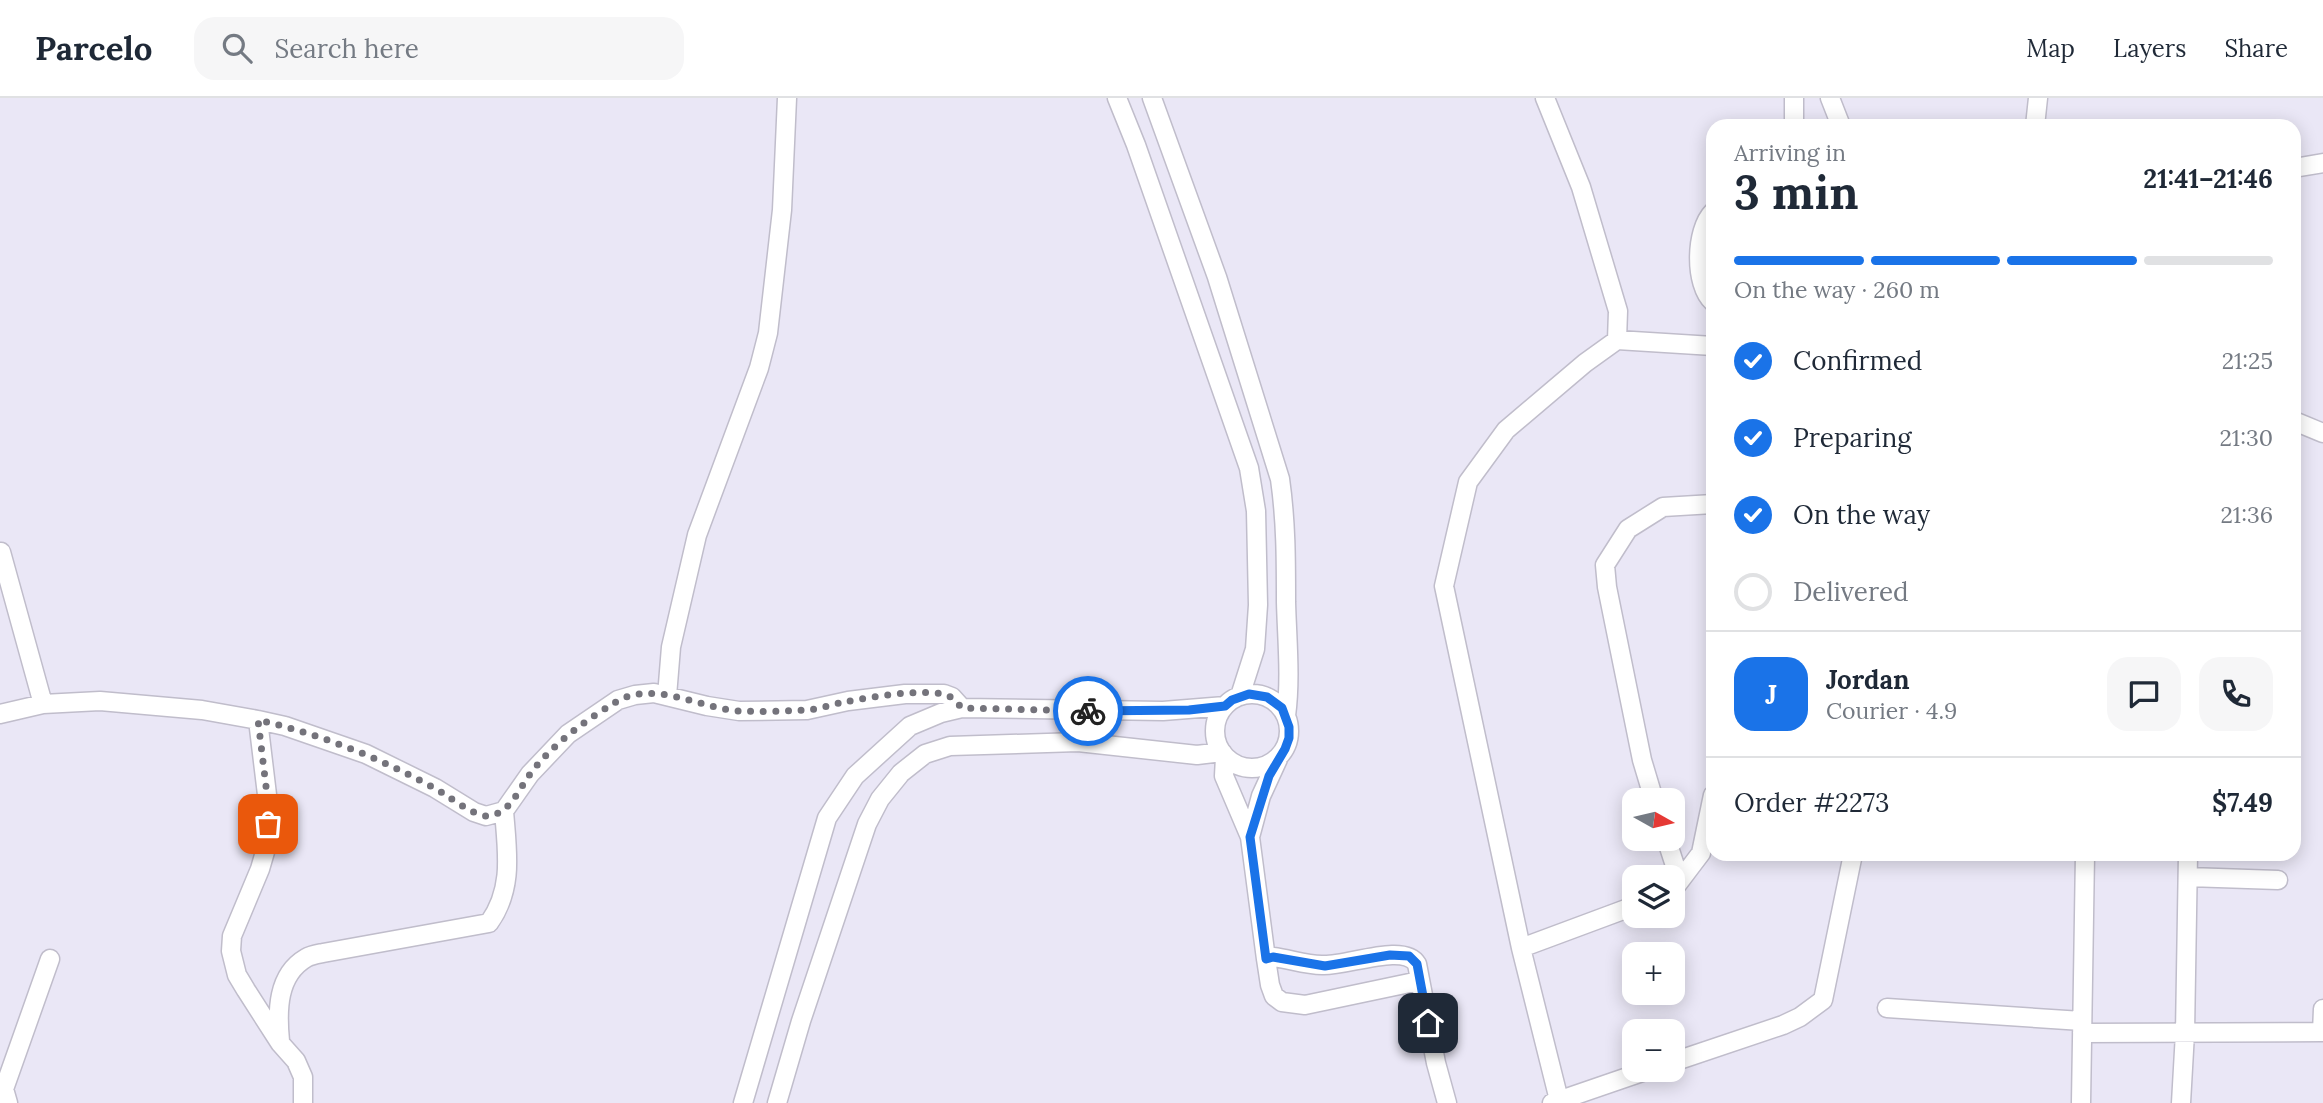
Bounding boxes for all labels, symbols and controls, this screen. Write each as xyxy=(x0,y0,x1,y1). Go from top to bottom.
search box xyxy=(194,17,684,80)
text: Parcelo xyxy=(35,27,152,69)
icon: search xyxy=(218,29,256,67)
text: Search here xyxy=(274,32,419,65)
text: Map xyxy=(2026,33,2075,64)
text: Layers xyxy=(2113,33,2186,64)
text: Share xyxy=(2224,33,2288,64)
text: Arriving in xyxy=(1734,138,1846,167)
text: 21:41–21:46 xyxy=(2143,162,2273,195)
text: 3 min xyxy=(1734,163,1859,222)
text: On the way · 260 m xyxy=(1734,275,1940,304)
icon: check xyxy=(1734,342,1772,380)
text: Confirmed xyxy=(1793,344,1922,377)
text: 21:25 xyxy=(2222,346,2273,375)
icon: check xyxy=(1734,419,1772,457)
text: Preparing xyxy=(1793,421,1912,454)
text: 21:30 xyxy=(2219,423,2273,452)
icon: check xyxy=(1734,496,1772,534)
text: On the way xyxy=(1793,498,1930,531)
text: 21:36 xyxy=(2220,500,2273,529)
text: Delivered xyxy=(1793,575,1909,608)
button: chat xyxy=(2107,657,2181,731)
button: phone xyxy=(2199,657,2273,731)
text: Jordan xyxy=(1826,663,1910,696)
courier xyxy=(1053,676,1123,746)
text: J xyxy=(1765,678,1777,711)
icon: bike xyxy=(1069,692,1107,730)
text: Courier · 4.9 xyxy=(1826,696,1957,725)
text: Order #2273 xyxy=(1734,786,1889,819)
text: $7.49 xyxy=(2212,786,2273,819)
north arrow xyxy=(1622,788,1685,850)
map controls xyxy=(1622,788,1685,1082)
pin xyxy=(238,794,298,854)
icon: bag xyxy=(249,805,287,843)
button: layers xyxy=(1622,865,1685,928)
button: + xyxy=(1622,942,1685,1005)
pin xyxy=(1398,993,1458,1053)
icon: home xyxy=(1409,1004,1447,1042)
button: − xyxy=(1622,1019,1685,1082)

